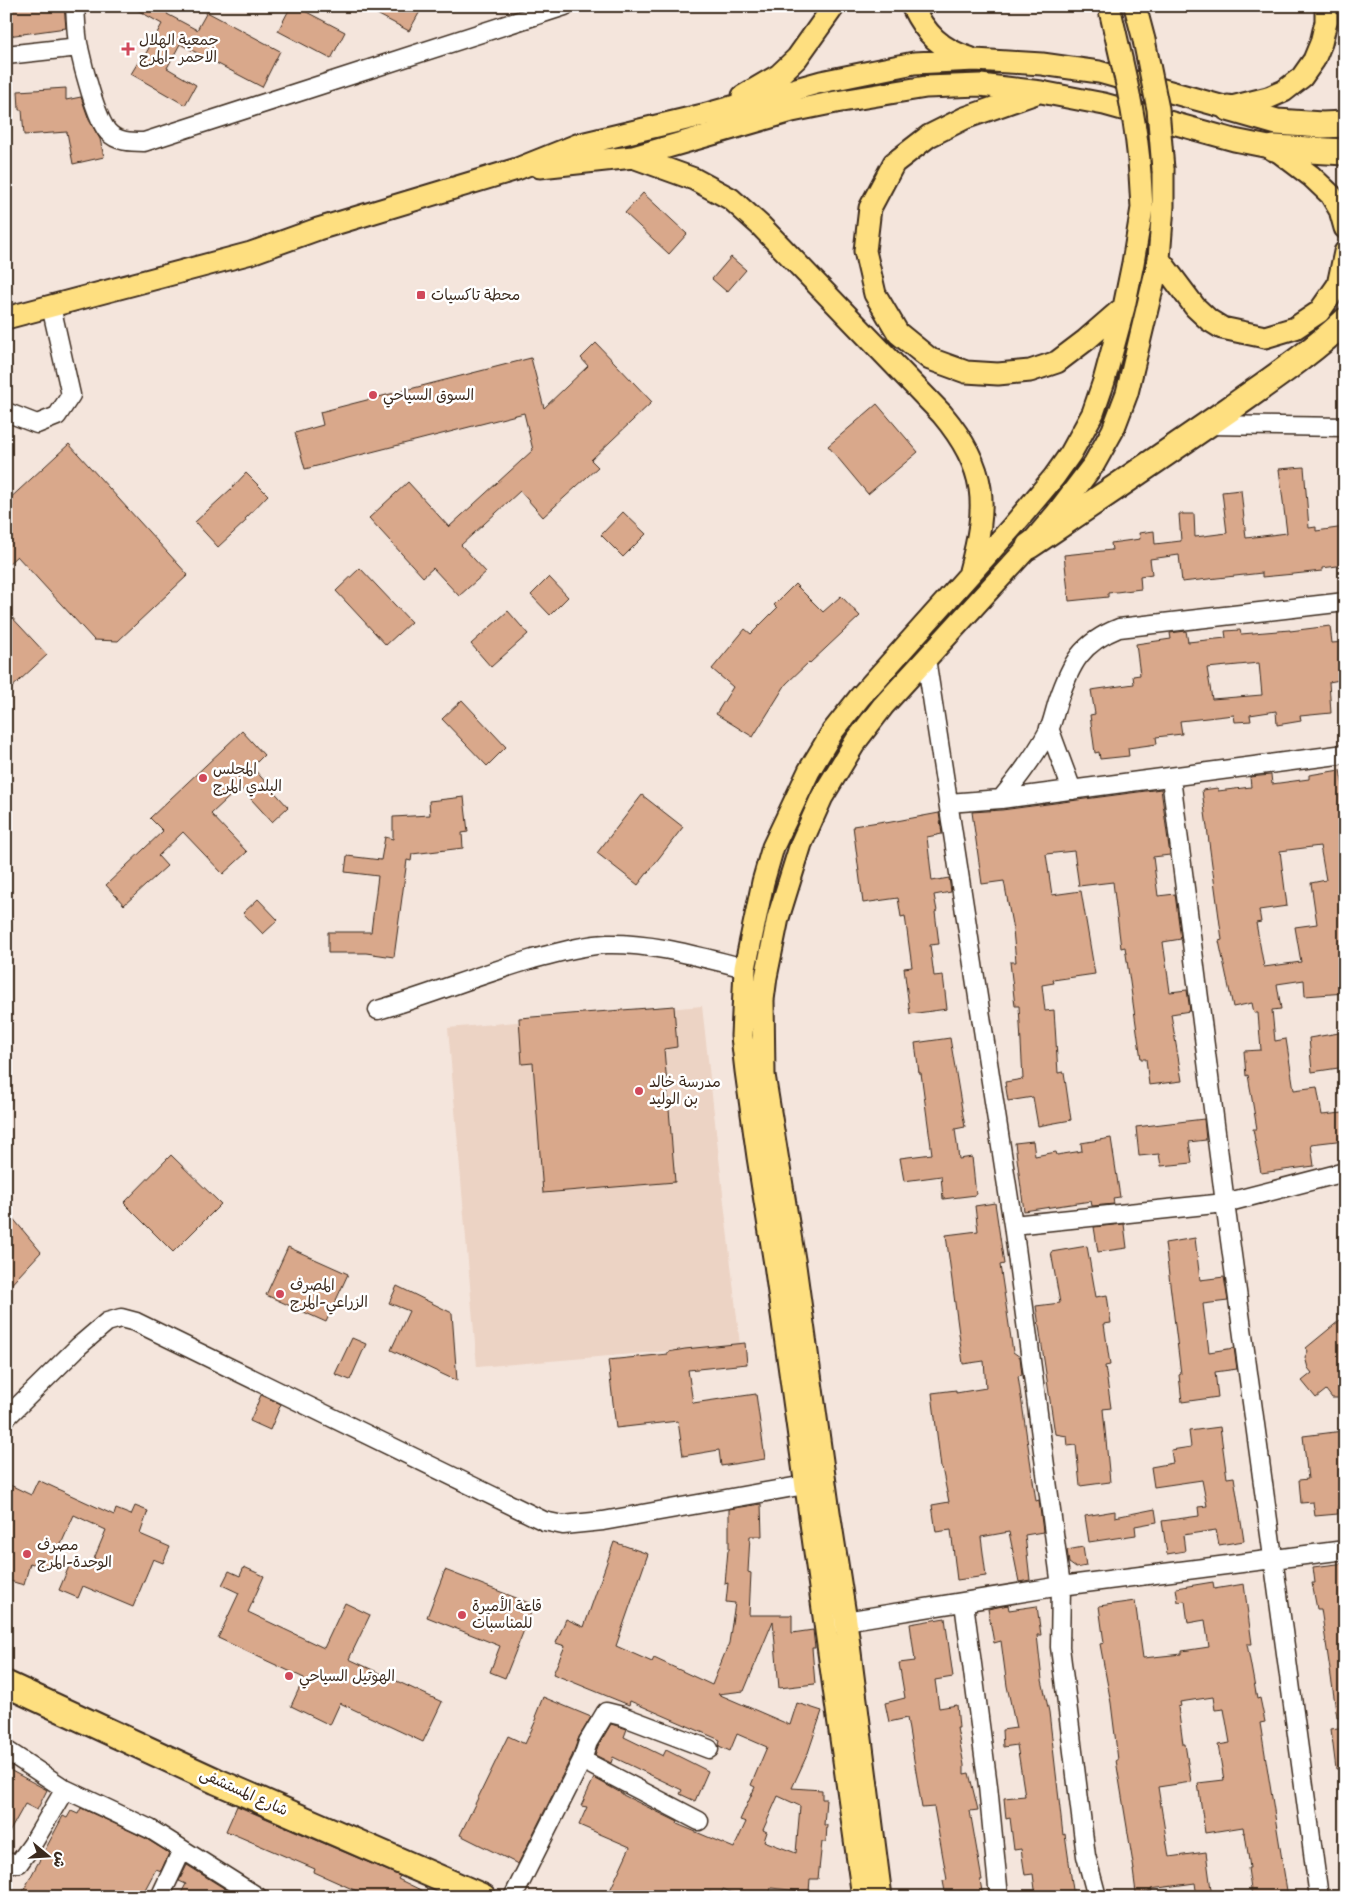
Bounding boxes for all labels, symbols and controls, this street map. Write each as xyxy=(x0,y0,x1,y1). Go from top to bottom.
place label: جمعية الهلال الاحمر -المرج xyxy=(139,27,219,70)
marker: جمعية الهلال الاحمر -المرج xyxy=(121,42,135,56)
place label: محطة تاكسيات xyxy=(431,282,520,308)
marker: محطة تاكسيات xyxy=(415,289,427,301)
place label: السوق السياحي xyxy=(383,382,474,408)
marker: السوق السياحي xyxy=(367,389,379,401)
place label: المجلس البلدي المرج xyxy=(213,756,282,799)
marker: المجلس البلدي المرج xyxy=(197,772,209,784)
place label: مدرسة خالد بن الوليد xyxy=(649,1069,721,1112)
marker: مدرسة خالد بن الوليد xyxy=(633,1085,645,1097)
place label: المصرف الزراعي-المرج xyxy=(290,1272,368,1315)
marker: المصرف الزراعي-المرج xyxy=(274,1288,286,1300)
place label: مصرف الوحدة-المرج xyxy=(37,1532,112,1575)
marker: مصرف الوحدة-المرج xyxy=(21,1548,33,1560)
place label: قاعة الأميرة للمناسبات xyxy=(472,1593,542,1636)
marker: قاعة الأميرة للمناسبات xyxy=(456,1609,468,1621)
place label: الهوتيل السياحي xyxy=(299,1663,395,1689)
marker: الهوتيل السياحي xyxy=(283,1670,295,1682)
street label: شارع المستشفى xyxy=(196,1761,292,1823)
north arrow xyxy=(22,1830,72,1880)
text: ش xyxy=(46,1849,74,1871)

